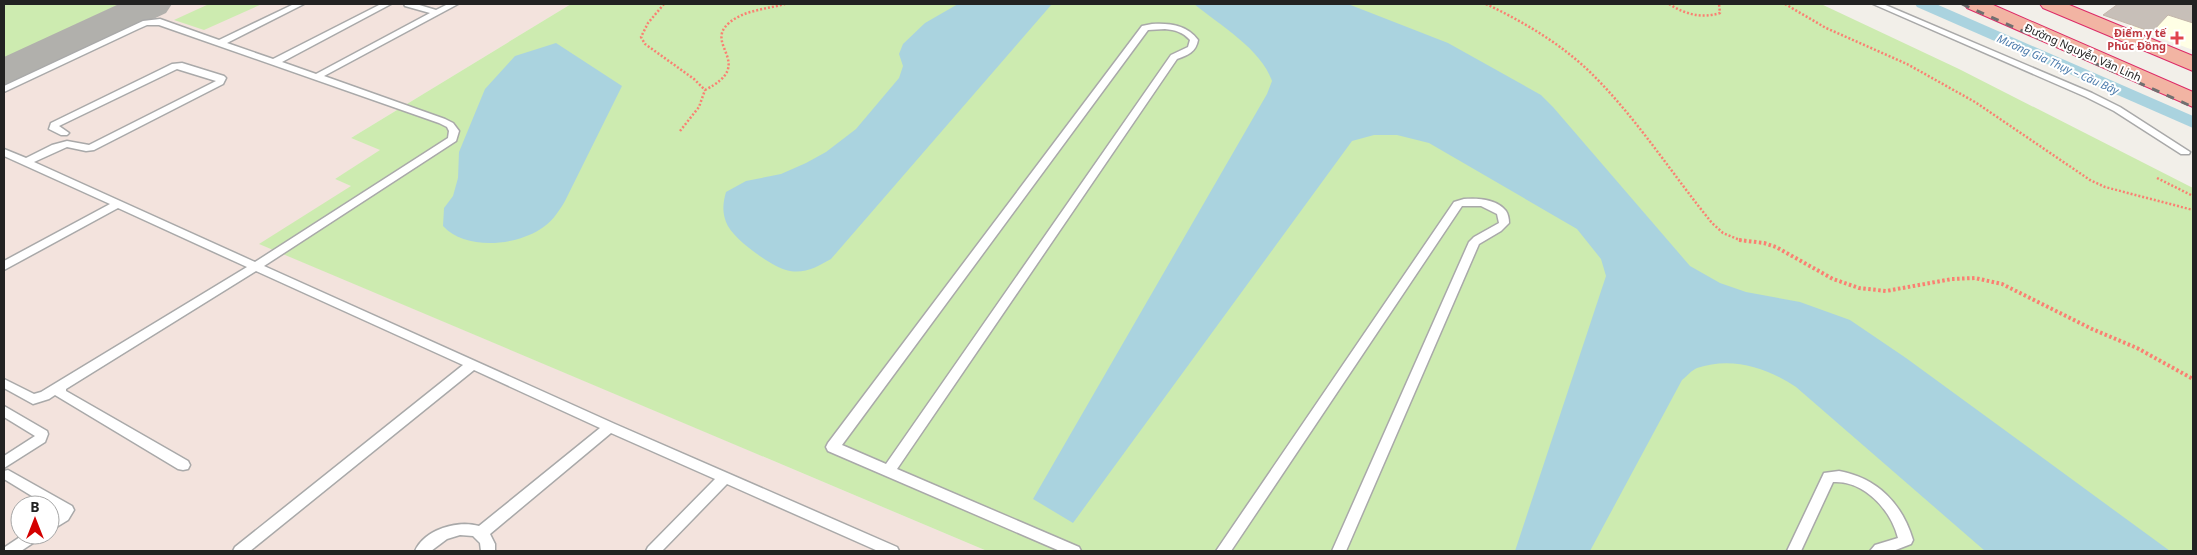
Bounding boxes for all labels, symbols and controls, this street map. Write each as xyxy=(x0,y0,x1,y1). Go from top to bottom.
street label: Đường Nguyễn Văn Linh xyxy=(2022,19,2144,85)
place label: Điểm y tế Phúc Đồng xyxy=(2107,25,2166,53)
water label: Mương Gia Thụy – Cầu Bây xyxy=(1995,30,2122,98)
marker: Điểm y tế Phúc Đồng xyxy=(2170,31,2184,45)
north arrow xyxy=(10,495,60,545)
text: B xyxy=(30,497,40,516)

